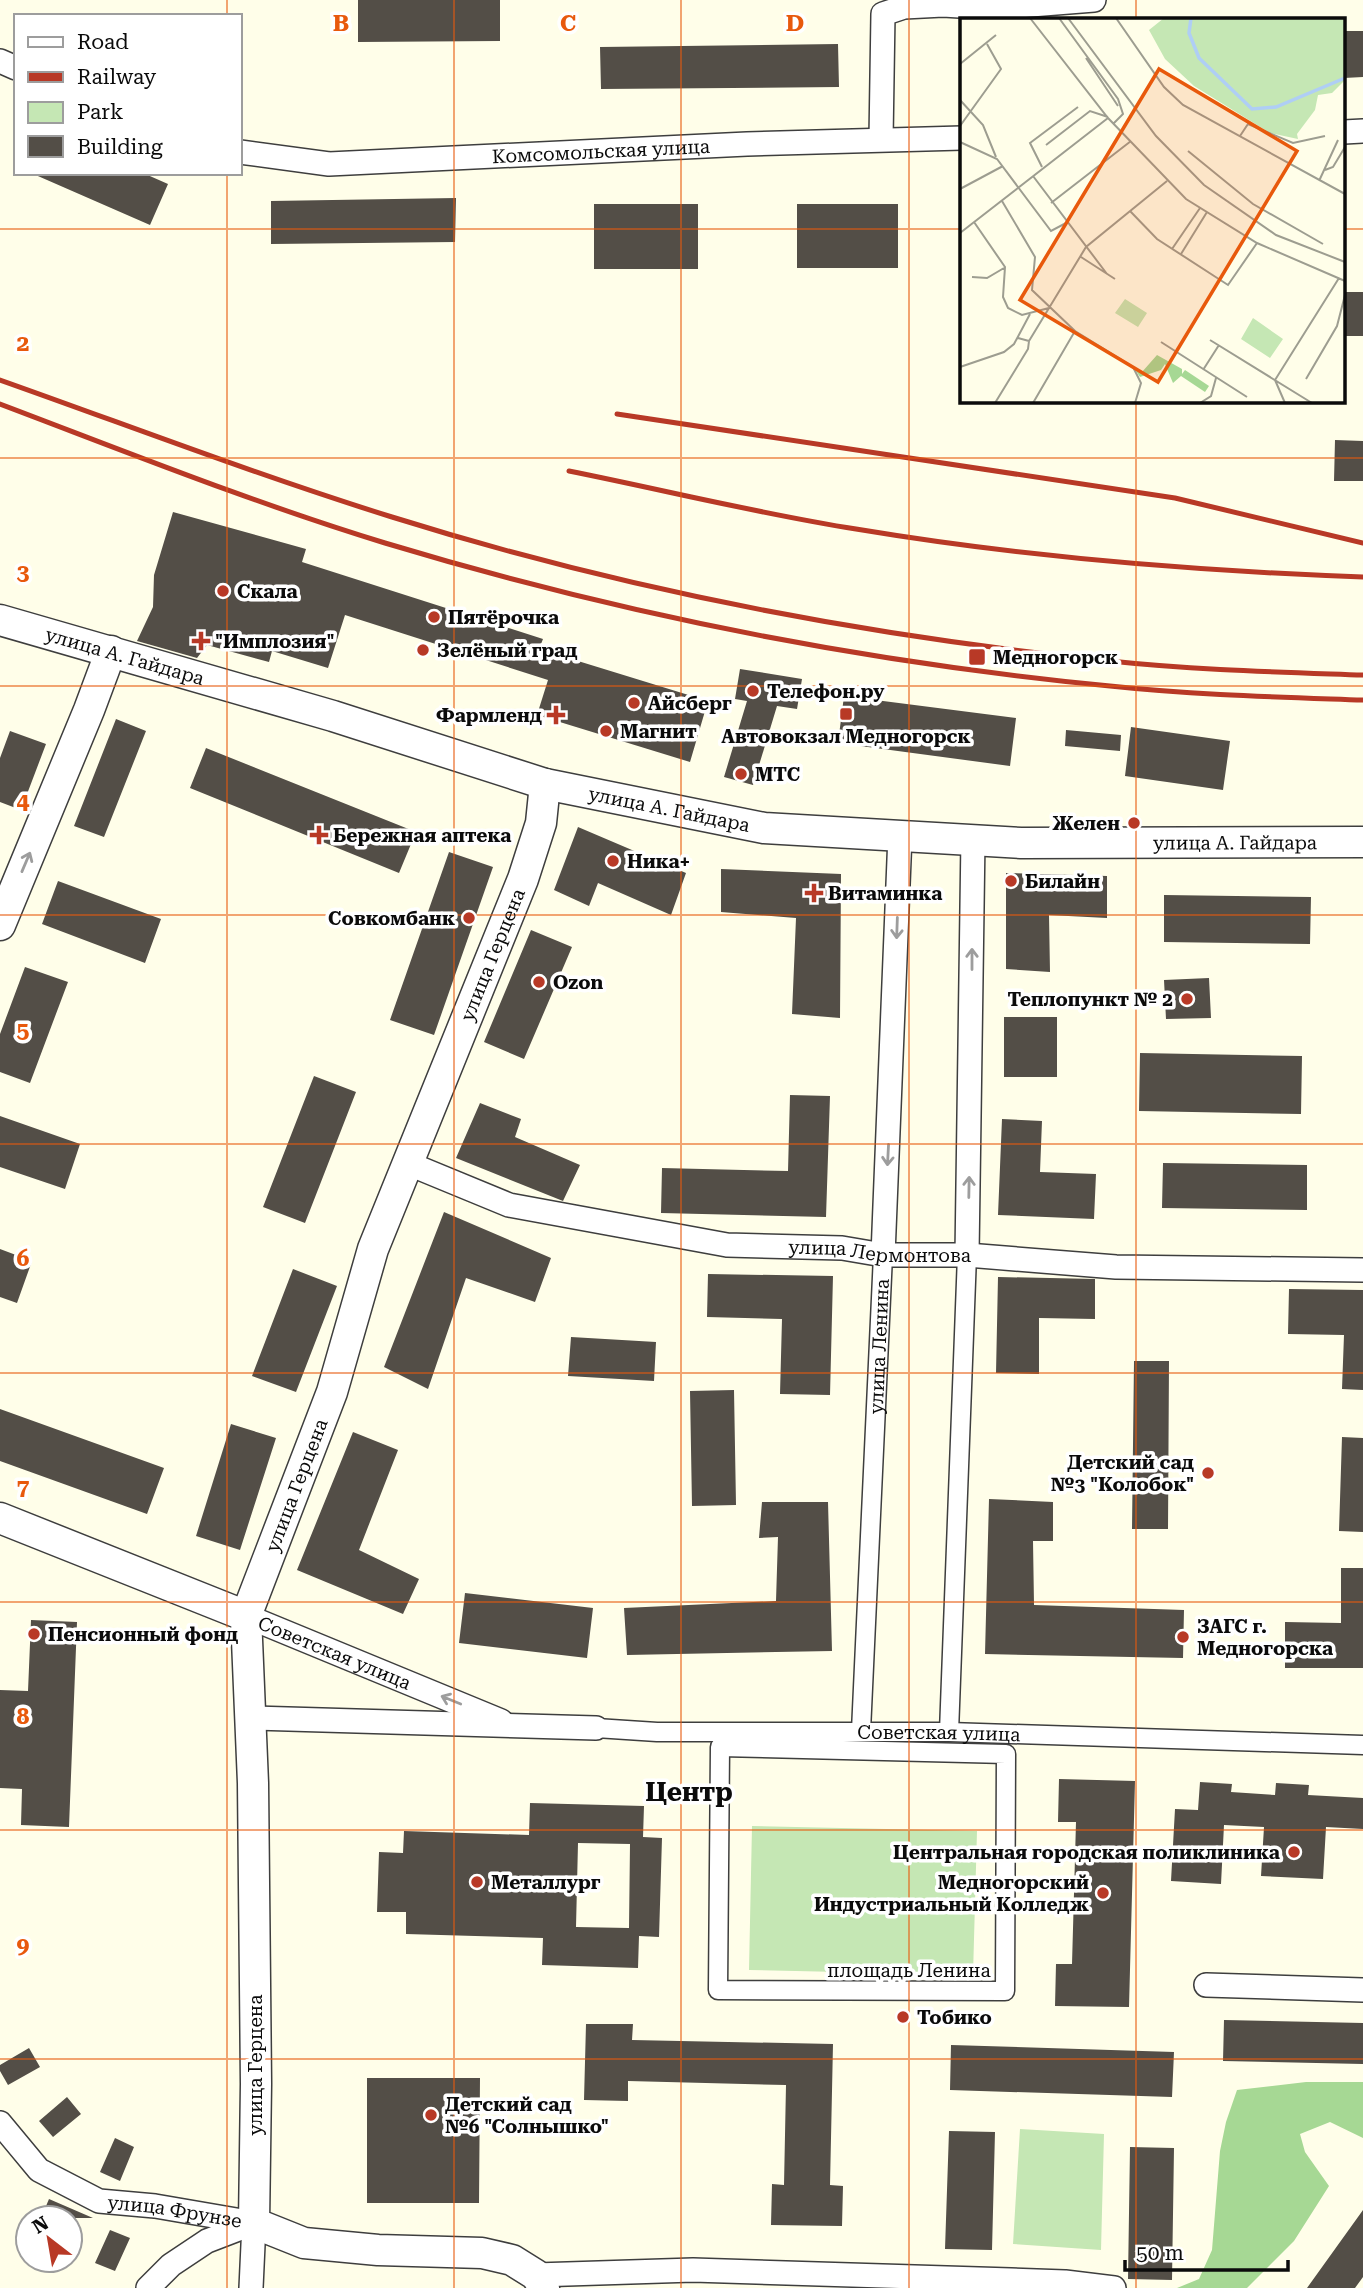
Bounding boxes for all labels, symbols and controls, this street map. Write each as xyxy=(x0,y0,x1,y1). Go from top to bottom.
text: B xyxy=(333,10,349,37)
text: C xyxy=(560,10,576,37)
text: D xyxy=(786,10,804,37)
legend xyxy=(14,14,242,175)
inset map xyxy=(960,18,1346,402)
text: Road xyxy=(77,30,129,54)
text: Railway xyxy=(77,65,157,89)
text: Park xyxy=(77,100,123,124)
text: Building xyxy=(77,135,163,159)
street label: Комсомольская улица xyxy=(491,135,711,168)
text: 2 xyxy=(17,330,29,357)
text: 3 xyxy=(17,559,30,586)
place label: Скала xyxy=(237,580,298,603)
marker: Скала xyxy=(215,583,231,599)
place label: Пятёрочка xyxy=(448,606,559,629)
marker: Пятёрочка xyxy=(426,609,442,625)
street label: улица А. Гайдара xyxy=(43,623,208,690)
place label: "Имплозия" xyxy=(215,630,335,653)
marker: "Имплозия" xyxy=(193,633,209,649)
place label: Зелёный град xyxy=(437,639,578,662)
marker: Зелёный град xyxy=(415,642,431,658)
place label: Медногорск xyxy=(993,646,1118,669)
marker: Медногорск xyxy=(967,647,987,667)
place label: Телефон.ру xyxy=(767,680,885,703)
marker: Телефон.ру xyxy=(745,683,761,699)
place label: Айсберг xyxy=(648,692,732,715)
marker: Айсберг xyxy=(626,695,642,711)
place label: Фармленд xyxy=(436,704,542,727)
marker: Автовокзал Медногорск xyxy=(838,706,854,722)
marker: Фармленд xyxy=(548,707,564,723)
place label: Магнит xyxy=(620,720,697,743)
marker: Магнит xyxy=(598,723,614,739)
place label: Автовокзал Медногорск xyxy=(721,725,971,748)
place label: МТС xyxy=(755,763,800,786)
marker: МТС xyxy=(733,766,749,782)
street label: улица А. Гайдара xyxy=(586,782,753,837)
text: 4 xyxy=(17,788,30,815)
place label: Желен xyxy=(1052,812,1120,835)
marker: Желен xyxy=(1126,815,1142,831)
place label: Бережная аптека xyxy=(333,824,512,847)
marker: Бережная аптека xyxy=(311,827,327,843)
street label: улица А. Гайдара xyxy=(1153,831,1318,855)
place label: Ника+ xyxy=(627,850,690,873)
one-way arrow xyxy=(20,851,33,873)
marker: Ника+ xyxy=(605,853,621,869)
place label: Билайн xyxy=(1025,870,1100,893)
marker: Билайн xyxy=(1003,873,1019,889)
place label: Витаминка xyxy=(828,882,942,905)
street label: улица Герцена xyxy=(456,885,530,1025)
marker: Витаминка xyxy=(806,885,822,901)
place label: Совкомбанк xyxy=(328,907,455,930)
marker: Совкомбанк xyxy=(461,910,477,926)
one-way arrow xyxy=(890,916,904,939)
one-way arrow xyxy=(965,948,979,971)
place label: Ozon xyxy=(553,971,603,994)
marker: Ozon xyxy=(531,974,547,990)
place label: Теплопункт № 2 xyxy=(1007,988,1173,1011)
marker: Теплопункт № 2 xyxy=(1179,991,1195,1007)
text: 5 xyxy=(17,1017,30,1044)
one-way arrow xyxy=(881,1144,894,1167)
one-way arrow xyxy=(962,1176,975,1199)
street label: улица Лермонтова xyxy=(788,1236,972,1268)
text: 6 xyxy=(17,1245,30,1272)
street label: улица Ленина xyxy=(865,1277,894,1415)
street label: улица Герцена xyxy=(261,1415,333,1555)
place label: Детский сад №3 "Колобок" xyxy=(1051,1451,1194,1496)
marker: Детский сад №3 "Колобок" xyxy=(1200,1465,1216,1481)
text: 7 xyxy=(17,1474,30,1501)
street label: Советская улица xyxy=(255,1611,415,1695)
place label: ЗАГС г. Медногорска xyxy=(1197,1615,1333,1660)
place label: Пенсионный фонд xyxy=(48,1623,238,1646)
marker: Пенсионный фонд xyxy=(26,1626,42,1642)
marker: ЗАГС г. Медногорска xyxy=(1175,1629,1191,1645)
one-way arrow xyxy=(440,1693,462,1706)
text: 8 xyxy=(17,1703,30,1730)
street label: Советская улица xyxy=(857,1721,1021,1746)
district label: Центр xyxy=(645,1777,733,1807)
place label: Центральная городская поликлиника xyxy=(893,1841,1280,1864)
marker: Центральная городская поликлиника xyxy=(1286,1844,1302,1860)
place label: Металлург xyxy=(491,1871,601,1894)
place label: Медногорский Индустриальный Колледж xyxy=(814,1871,1089,1916)
marker: Металлург xyxy=(469,1874,485,1890)
marker: Медногорский Индустриальный Колледж xyxy=(1095,1885,1111,1901)
text: 9 xyxy=(17,1932,30,1959)
street label: площадь Ленина xyxy=(827,1959,991,1982)
street label: улица Герцена xyxy=(244,1994,267,2135)
place label: Тобико xyxy=(917,2006,992,2029)
marker: Тобико xyxy=(895,2009,911,2025)
place label: Детский сад №6 "Солнышко" xyxy=(445,2093,609,2138)
marker: Детский сад №6 "Солнышко" xyxy=(423,2107,439,2123)
street label: улица Фрунзе xyxy=(107,2191,243,2233)
north arrow xyxy=(14,2204,84,2274)
text: N xyxy=(28,2211,53,2238)
scale bar xyxy=(1125,2228,1288,2272)
text: 50 m xyxy=(1136,2241,1184,2265)

